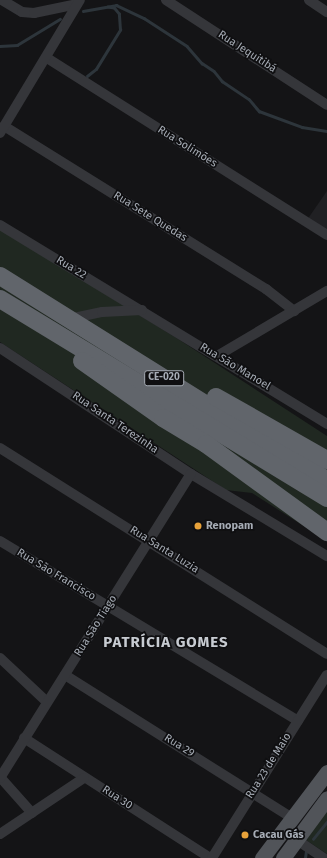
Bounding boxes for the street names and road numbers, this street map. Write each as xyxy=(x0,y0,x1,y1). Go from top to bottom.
street label: Rua Jequitibá xyxy=(215,28,279,76)
street label: Rua Solimões xyxy=(155,123,219,171)
street label: Rua Sete Quedas xyxy=(111,189,189,245)
street label: Rua 22 xyxy=(54,254,88,282)
street label: Rua São Manoel xyxy=(197,341,273,393)
road number: CE-020 xyxy=(144,370,184,386)
street label: Rua Santa Terezinha xyxy=(69,389,161,457)
street label: Rua Santa Luzia xyxy=(127,524,201,576)
street label: Rua São Francisco xyxy=(14,546,98,604)
street label: Rua São Tiago xyxy=(72,593,120,659)
street label: Rua 23 de Maio xyxy=(243,731,295,801)
street label: Rua 29 xyxy=(161,732,197,760)
street label: Rua 30 xyxy=(99,783,135,813)

